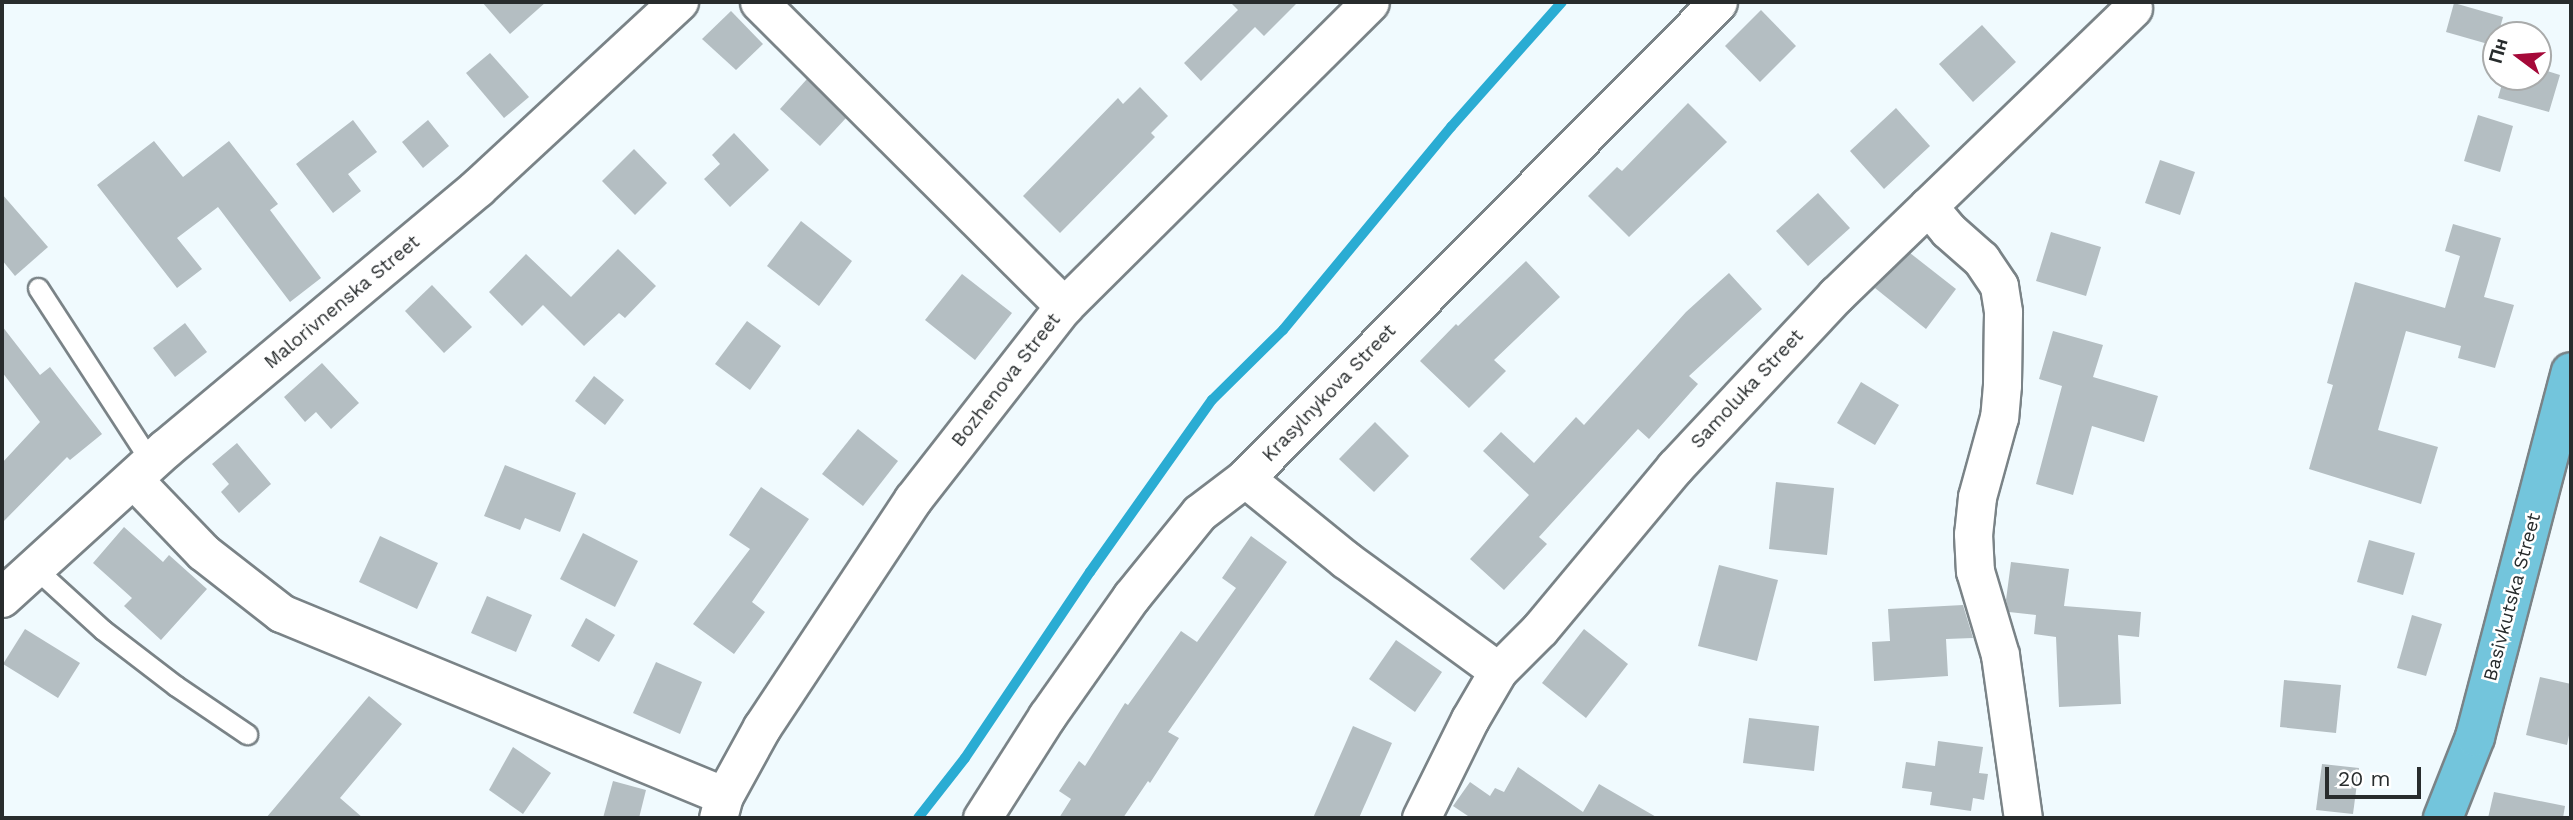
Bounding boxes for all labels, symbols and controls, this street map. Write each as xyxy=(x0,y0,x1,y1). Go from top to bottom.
north arrow xyxy=(2482,21,2552,91)
text: Пн xyxy=(2484,35,2513,66)
street label: Malorivnenska Street xyxy=(259,230,425,374)
street label: Bozhenova Street xyxy=(947,308,1065,452)
street label: Krasylnykova Street xyxy=(1257,319,1401,467)
street label: Samoluka Street xyxy=(1686,325,1808,453)
street label: Basivkutska Street xyxy=(2479,510,2545,684)
scale bar xyxy=(2328,754,2424,798)
text: 20 m xyxy=(2338,766,2390,791)

